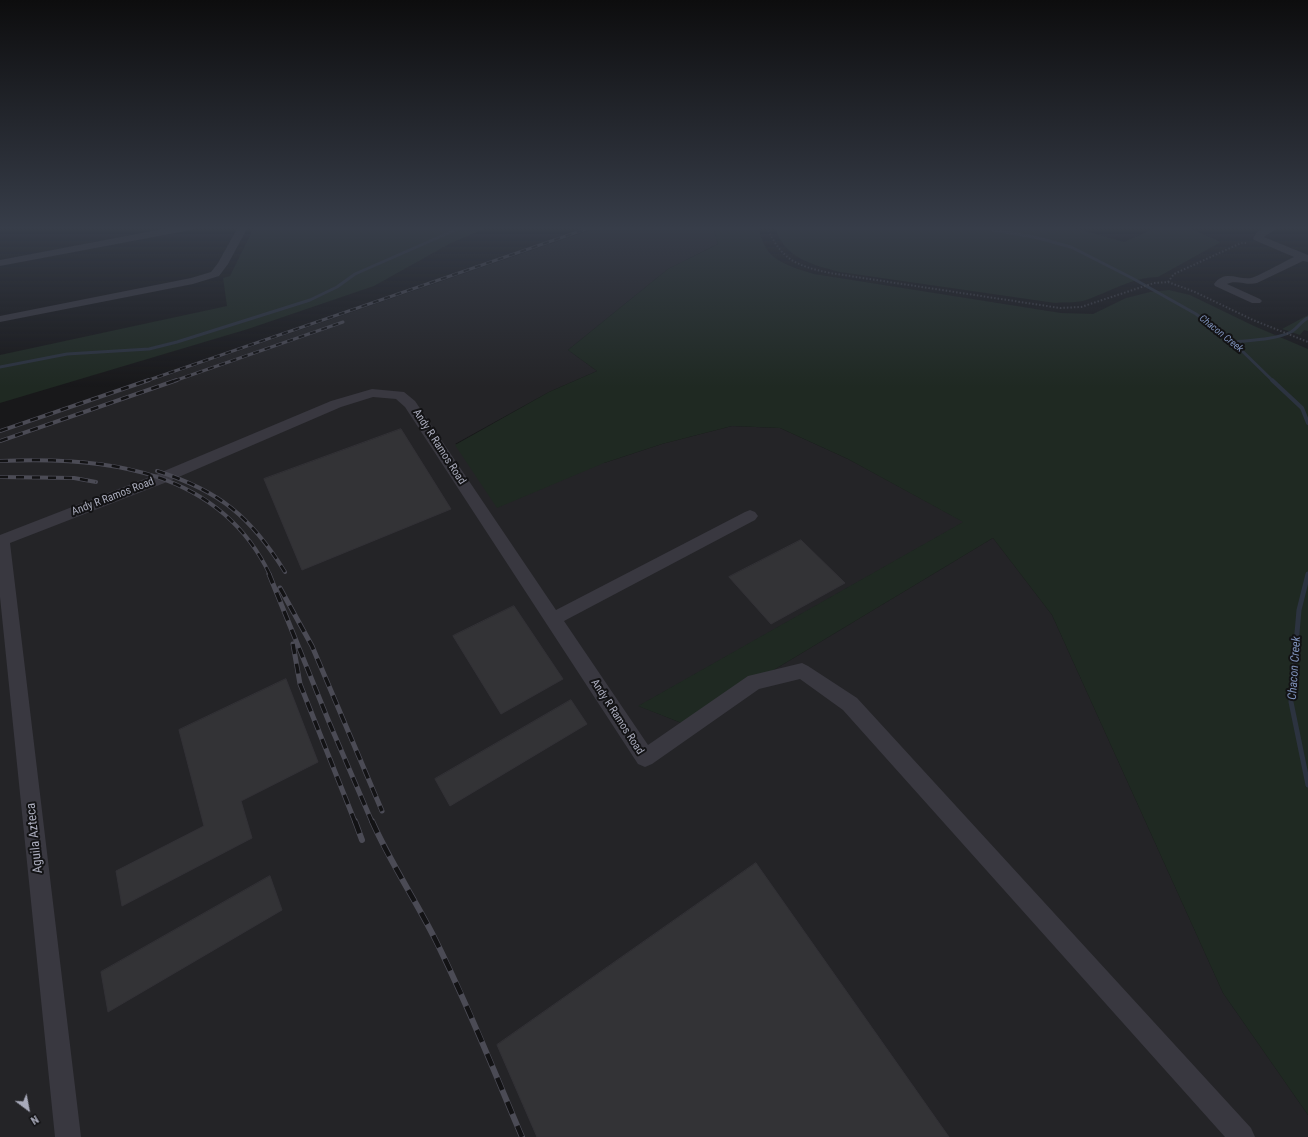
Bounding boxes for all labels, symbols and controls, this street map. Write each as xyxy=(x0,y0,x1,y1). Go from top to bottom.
water label: Chacon Creek xyxy=(1197,313,1245,355)
street label: Andy R Ramos Road xyxy=(410,407,468,487)
street label: Andy R Ramos Road xyxy=(70,475,156,519)
water label: Chacon Creek xyxy=(1286,636,1304,700)
street label: Andy R Ramos Road xyxy=(588,677,646,757)
street label: Aguila Azteca xyxy=(24,802,46,874)
north arrow xyxy=(8,1089,48,1129)
text: N xyxy=(28,1112,41,1127)

